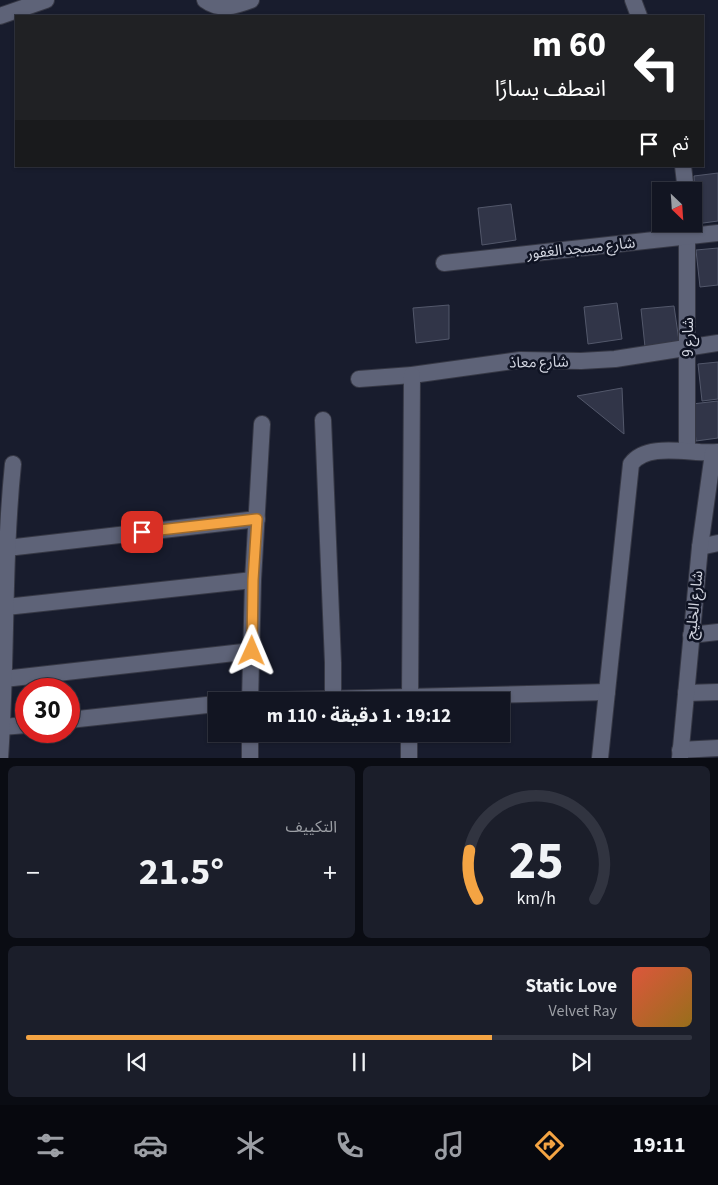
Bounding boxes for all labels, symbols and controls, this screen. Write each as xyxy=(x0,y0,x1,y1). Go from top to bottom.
text: 60 m xyxy=(532,20,606,70)
icon: left xyxy=(624,35,689,100)
text: انعطف يسارًا xyxy=(495,73,606,105)
icon: arrive xyxy=(635,130,663,158)
text: ثم xyxy=(673,131,689,158)
north arrow xyxy=(652,182,702,232)
map controls xyxy=(652,182,702,232)
street label: شارع مسجد الغفور xyxy=(525,232,637,266)
street label: شارع 9 xyxy=(678,317,700,357)
street label: شارع معاذ xyxy=(509,351,569,375)
pin xyxy=(121,511,163,553)
icon: arrive xyxy=(128,518,156,546)
street label: شارع الخليج xyxy=(680,569,710,641)
position arrow xyxy=(225,624,277,676)
speed limit sign: 30 xyxy=(15,678,80,743)
text: 19:12 · 1 دقيقة · 110 m xyxy=(267,703,451,730)
text: التكييف xyxy=(285,816,337,838)
text: 25 xyxy=(509,825,564,899)
text: 21.5° xyxy=(139,845,224,899)
text: − xyxy=(26,853,40,893)
text: + xyxy=(323,853,337,893)
text: km/h xyxy=(517,886,556,911)
text: Static Love xyxy=(526,973,617,1000)
text: Velvet Ray xyxy=(549,1000,617,1022)
icon: previous xyxy=(123,1048,151,1076)
icon: pause xyxy=(345,1048,373,1076)
icon: next xyxy=(567,1048,595,1076)
icon: filters xyxy=(33,1128,68,1163)
icon: car xyxy=(133,1128,168,1163)
icon: climate xyxy=(233,1128,268,1163)
icon: phone xyxy=(332,1128,367,1163)
icon: music xyxy=(432,1128,467,1163)
icon: directions xyxy=(532,1128,567,1163)
text: 19:11 xyxy=(632,1129,686,1161)

